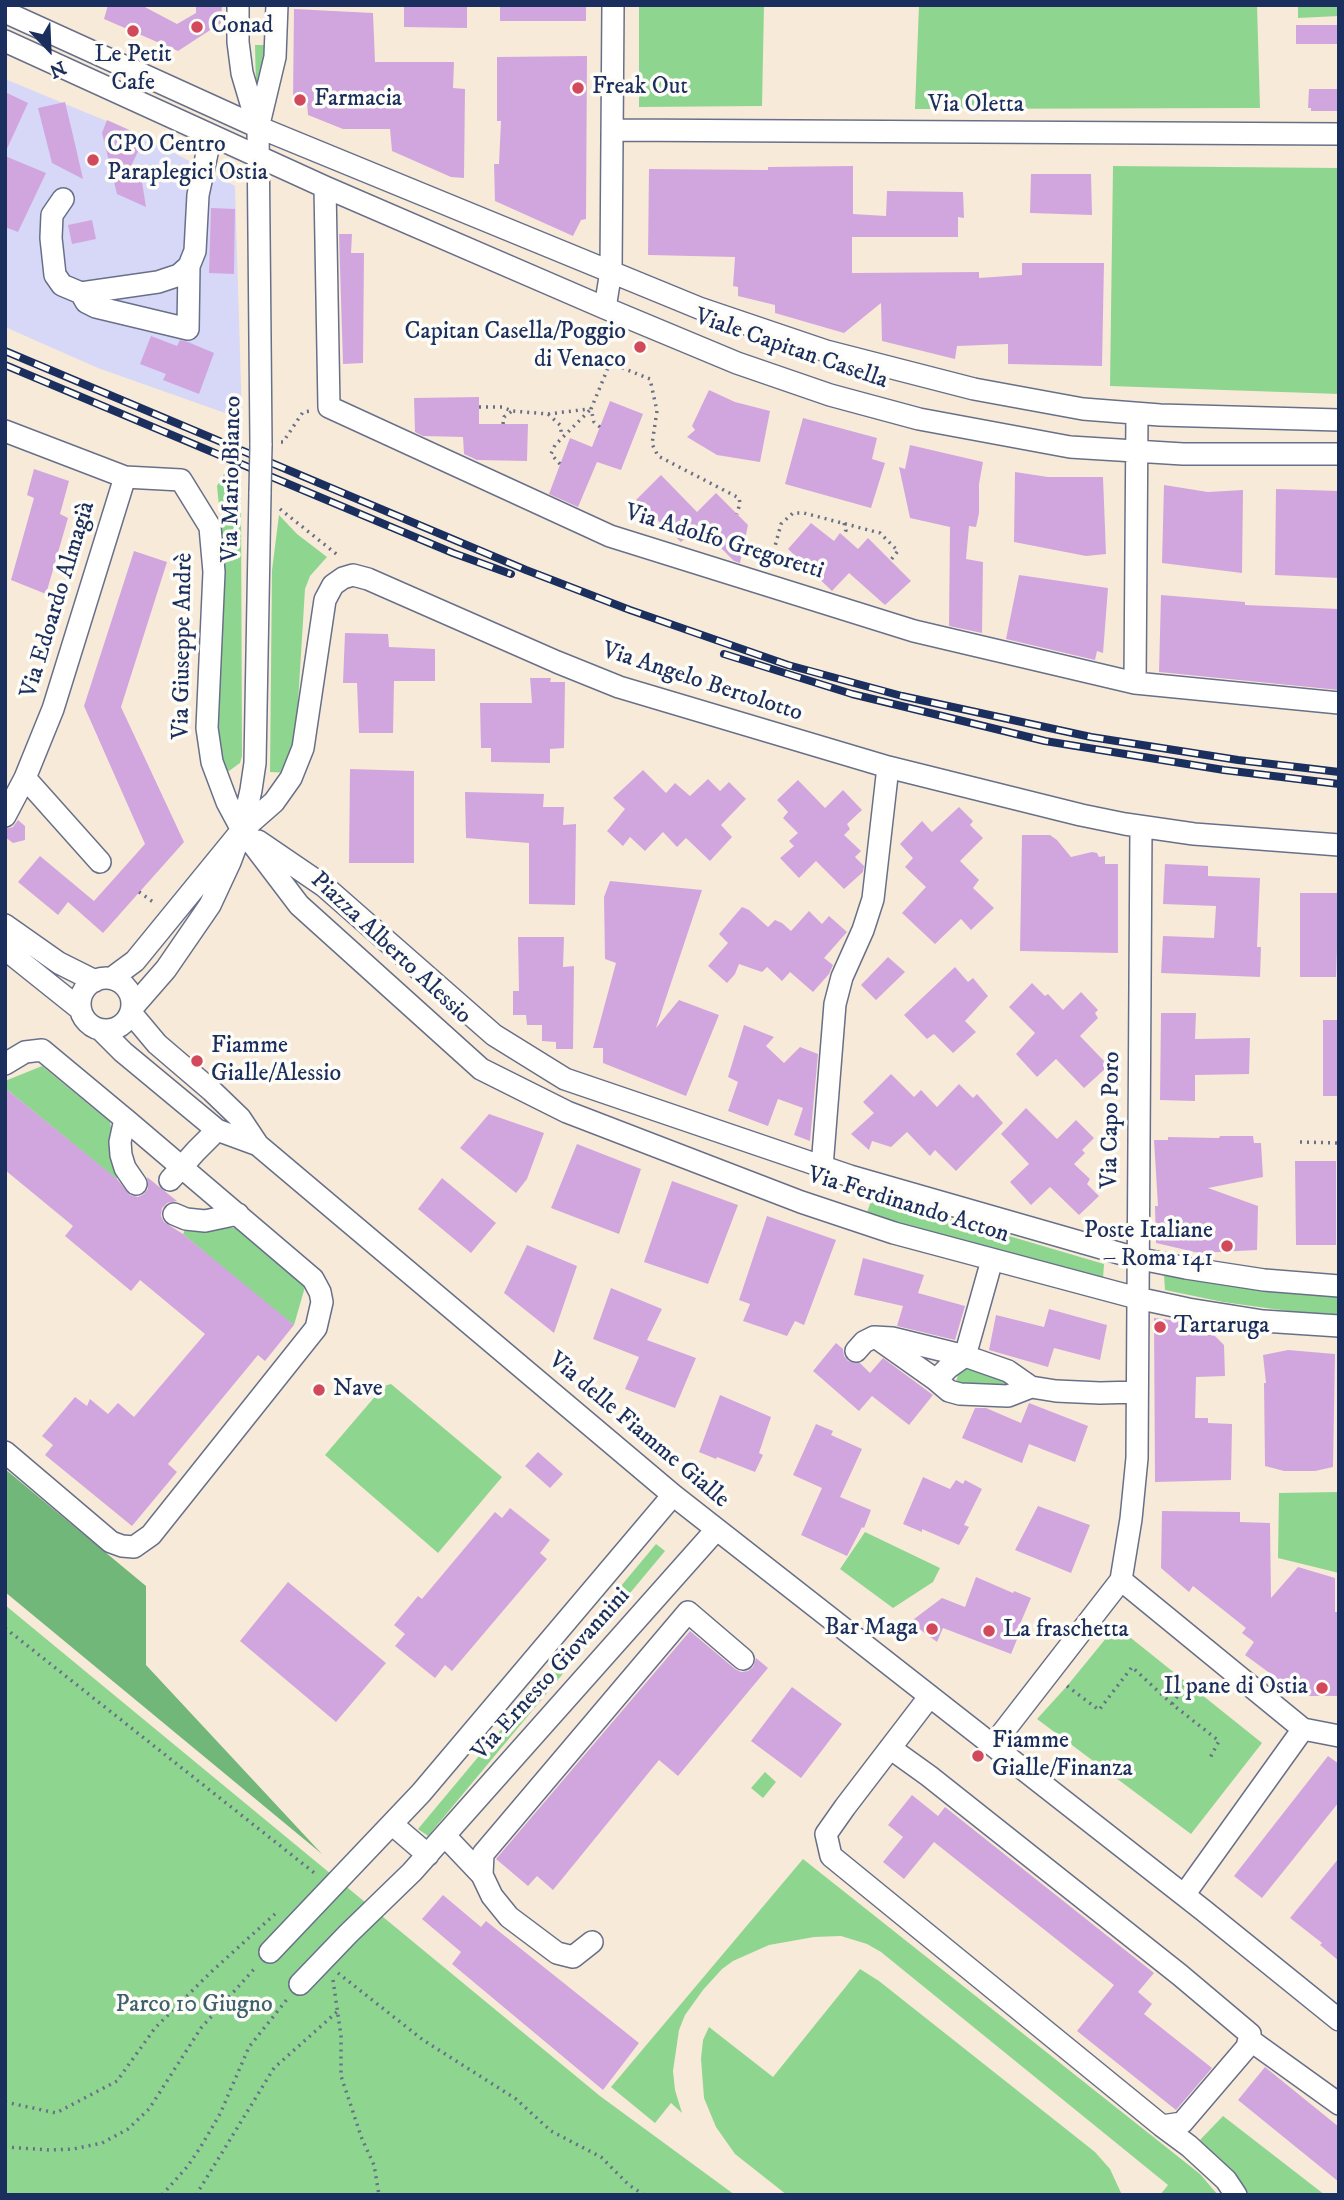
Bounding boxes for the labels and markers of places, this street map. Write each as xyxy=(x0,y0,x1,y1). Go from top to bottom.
place label: Conad xyxy=(211,13,273,41)
marker: Conad xyxy=(189,19,205,35)
marker: Le Petit Cafe xyxy=(125,23,141,39)
place label: Le Petit Cafe xyxy=(94,42,172,98)
place label: Freak Out xyxy=(592,74,688,102)
marker: Freak Out xyxy=(570,80,586,96)
place label: Farmacia xyxy=(314,86,402,114)
marker: Farmacia xyxy=(292,92,308,108)
place label: CPO Centro Paraplegici Ostia xyxy=(107,132,268,188)
marker: CPO Centro Paraplegici Ostia xyxy=(85,152,101,168)
place label: Capitan Casella/Poggio di Venaco xyxy=(405,319,626,375)
marker: Capitan Casella/Poggio di Venaco xyxy=(632,339,648,355)
place label: Fiamme Gialle/Alessio xyxy=(211,1033,341,1089)
marker: Fiamme Gialle/Alessio xyxy=(189,1053,205,1069)
place label: Poste Italiane – Roma 141 xyxy=(1084,1218,1213,1274)
marker: Poste Italiane – Roma 141 xyxy=(1219,1238,1235,1254)
place label: Tartaruga xyxy=(1174,1313,1269,1341)
marker: Tartaruga xyxy=(1152,1319,1168,1335)
place label: Nave xyxy=(333,1376,383,1404)
marker: Nave xyxy=(311,1382,327,1398)
place label: Bar Maga xyxy=(825,1615,918,1643)
place label: La fraschetta xyxy=(1003,1617,1129,1645)
marker: Bar Maga xyxy=(924,1621,940,1637)
marker: La fraschetta xyxy=(981,1623,997,1639)
place label: Il pane di Ostia xyxy=(1164,1674,1308,1702)
marker: Il pane di Ostia xyxy=(1314,1680,1330,1696)
place label: Fiamme Gialle/Finanza xyxy=(992,1728,1133,1784)
marker: Fiamme Gialle/Finanza xyxy=(970,1748,986,1764)

